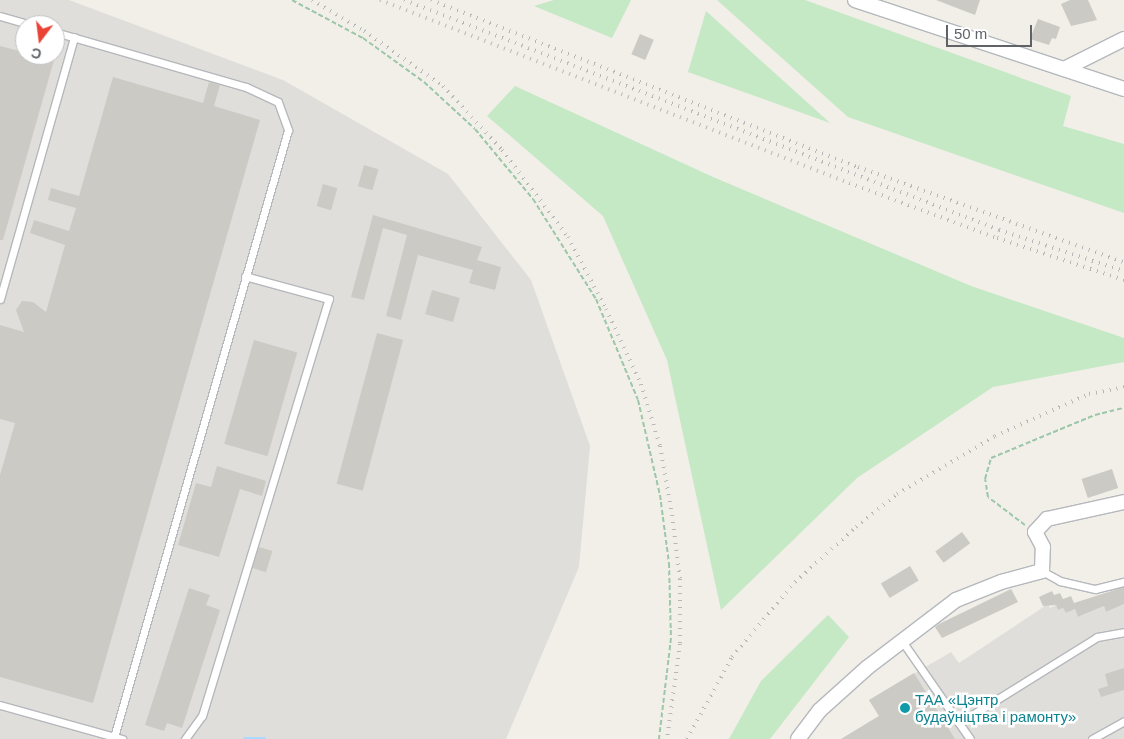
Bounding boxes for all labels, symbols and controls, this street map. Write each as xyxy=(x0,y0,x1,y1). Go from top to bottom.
north arrow xyxy=(15,15,65,65)
scale bar xyxy=(949,15,1035,47)
text: 50 m xyxy=(954,25,987,42)
text: С xyxy=(29,44,43,63)
place label: ТАА «Цэнтр будаўніцтва і рамонту» xyxy=(915,690,1076,725)
marker: ТАА «Цэнтр будаўніцтва і рамонту» xyxy=(899,702,911,714)

